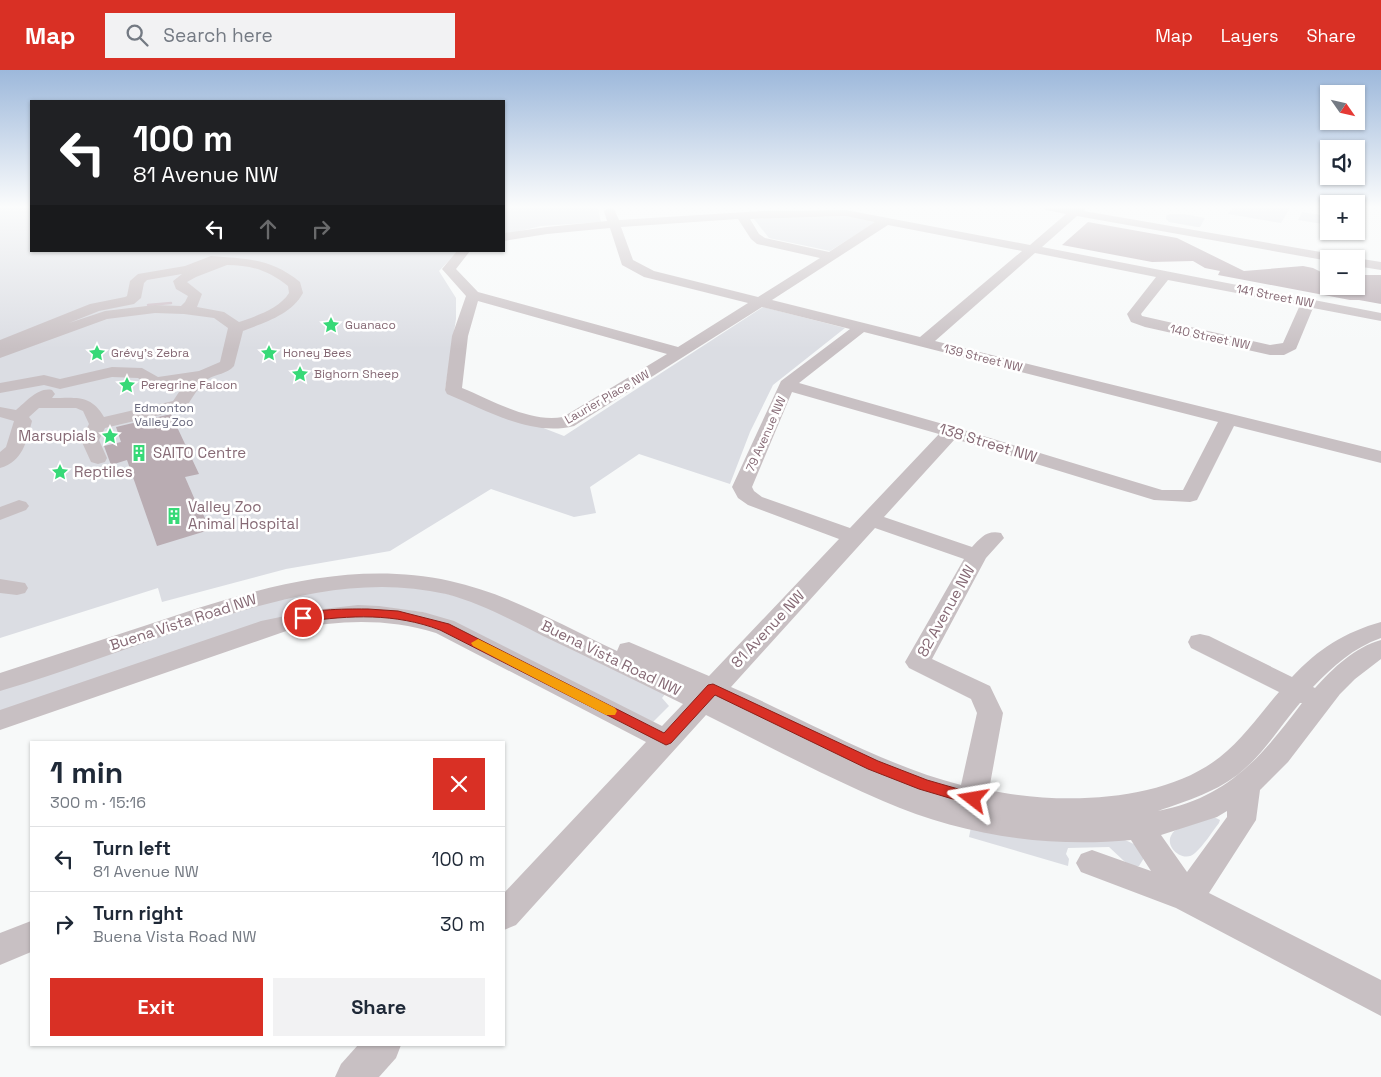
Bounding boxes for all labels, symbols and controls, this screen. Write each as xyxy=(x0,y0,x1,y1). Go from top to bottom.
search box xyxy=(105,13,455,58)
text: Map xyxy=(25,20,75,51)
icon: search xyxy=(123,21,151,49)
text: Search here xyxy=(163,23,273,48)
text: Map xyxy=(1155,24,1193,47)
text: Layers xyxy=(1221,24,1278,47)
text: Share xyxy=(1306,24,1356,47)
north arrow xyxy=(1320,85,1365,130)
map controls xyxy=(1320,85,1365,295)
text: 100 m xyxy=(133,117,233,161)
icon: left xyxy=(50,120,115,185)
button: sound xyxy=(1320,140,1365,185)
text: 81 Avenue NW xyxy=(133,160,278,188)
button: + xyxy=(1320,195,1365,240)
icon: left xyxy=(201,215,229,243)
icon: ahead xyxy=(254,215,282,243)
icon: right xyxy=(307,215,335,243)
button: − xyxy=(1320,250,1365,295)
street label: 141 Street NW xyxy=(1235,281,1316,311)
place icon: Guanaco xyxy=(321,315,341,335)
place label: Guanaco xyxy=(345,317,396,333)
street label: 140 Street NW xyxy=(1168,321,1252,353)
street label: 139 Street NW xyxy=(942,340,1025,376)
place icon: Grévy's Zebra xyxy=(87,343,107,363)
place icon: Honey Bees xyxy=(259,343,279,363)
place label: Grévy's Zebra xyxy=(111,345,189,361)
place label: Honey Bees xyxy=(283,345,352,361)
place icon: Bighorn Sheep xyxy=(290,364,310,384)
place label: Bighorn Sheep xyxy=(314,366,399,382)
street label: Laurier Place NW xyxy=(562,366,653,428)
place icon: Peregrine Falcon xyxy=(117,375,137,395)
place label: Peregrine Falcon xyxy=(141,377,237,393)
street label: 79 Avenue NW xyxy=(742,393,790,474)
park label: Edmonton Valley Zoo xyxy=(134,400,194,430)
street label: 138 Street NW xyxy=(937,419,1039,466)
place label: Marsupials xyxy=(18,426,96,445)
place icon: Marsupials xyxy=(100,426,120,446)
building icon: SAITO Centre xyxy=(129,443,149,463)
place label: SAITO Centre xyxy=(153,443,246,462)
place icon: Reptiles xyxy=(50,462,70,482)
place label: Reptiles xyxy=(74,462,133,481)
place label: Valley Zoo Animal Hospital xyxy=(188,497,299,533)
building icon: Valley Zoo Animal Hospital xyxy=(164,506,184,526)
street label: 82 Avenue NW xyxy=(913,562,979,660)
street label: 81 Avenue NW xyxy=(727,586,808,671)
street label: Buena Vista Road NW xyxy=(107,589,259,654)
pin xyxy=(282,597,324,639)
icon: arrive xyxy=(289,604,317,632)
street label: Buena Vista Road NW xyxy=(538,615,684,700)
text: 1 min xyxy=(50,753,123,792)
button: close xyxy=(433,758,485,810)
position arrow xyxy=(946,772,998,824)
text: 300 m · 15:16 xyxy=(50,792,146,813)
text: Turn left xyxy=(93,836,171,861)
icon: left xyxy=(50,845,78,873)
text: 100 m xyxy=(431,847,485,872)
text: 81 Avenue NW xyxy=(93,861,199,882)
text: Turn right xyxy=(93,901,183,926)
icon: right xyxy=(50,910,78,938)
text: 30 m xyxy=(440,912,485,937)
text: Buena Vista Road NW xyxy=(93,926,256,947)
button: Exit xyxy=(50,978,263,1036)
button: Share xyxy=(273,978,485,1036)

